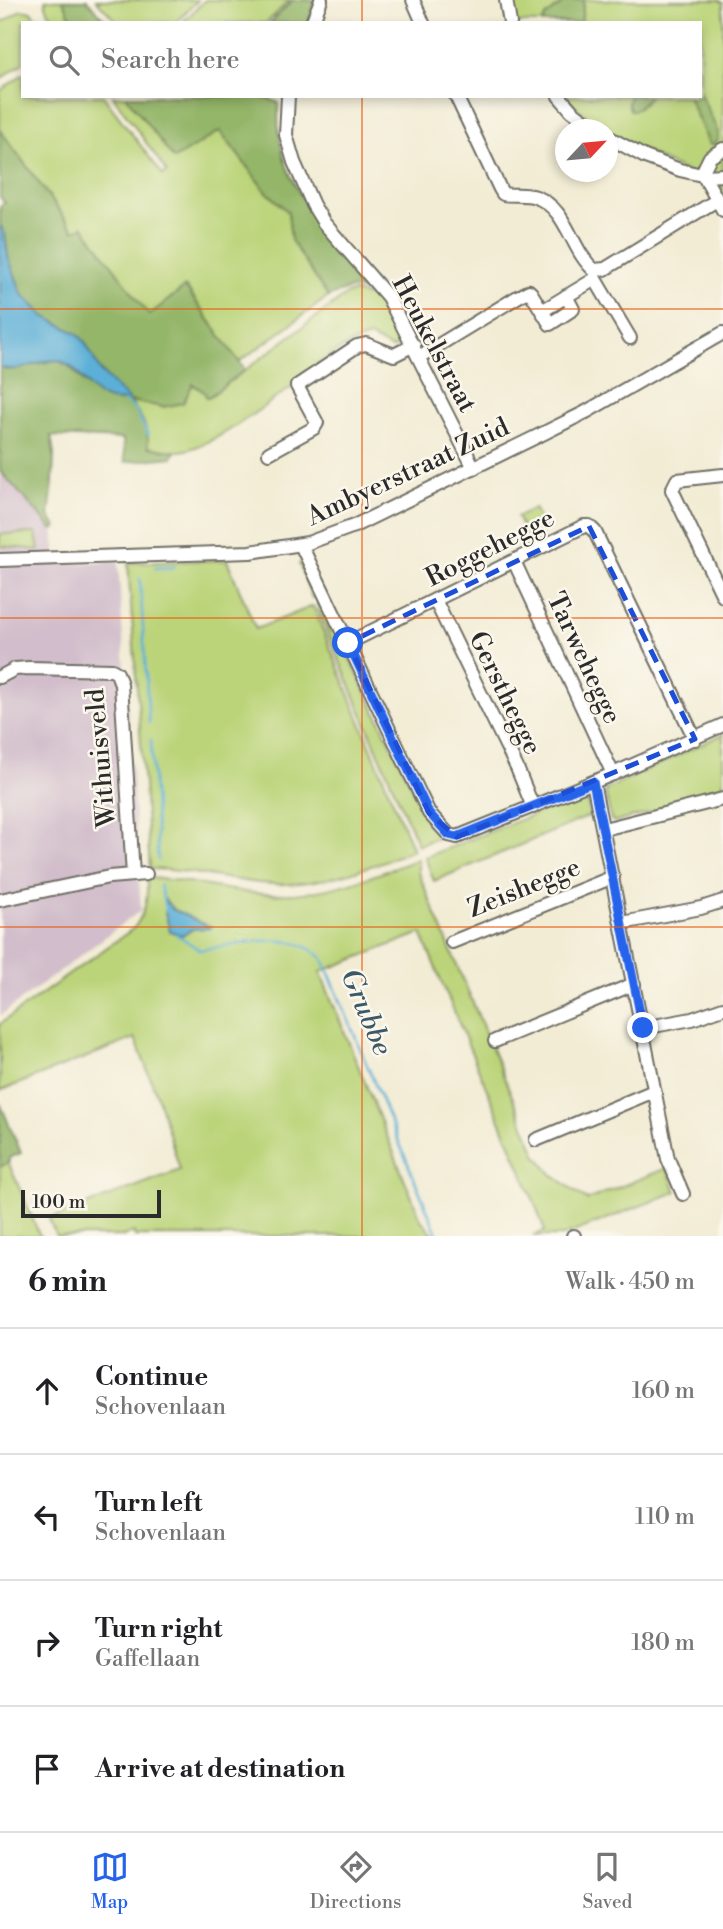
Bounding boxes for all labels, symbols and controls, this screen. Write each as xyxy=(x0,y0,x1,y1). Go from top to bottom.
search box xyxy=(21,21,702,98)
icon: search xyxy=(45,41,83,79)
text: Search here xyxy=(101,44,240,76)
north arrow xyxy=(555,119,618,182)
street label: Heukelstraat xyxy=(385,270,483,418)
street label: Ambyerstraat Zuid xyxy=(301,411,514,533)
street label: Roggehegge xyxy=(420,502,560,594)
street label: Tarwehegge xyxy=(540,587,628,729)
street label: Gersthegge xyxy=(461,626,549,760)
route start xyxy=(332,627,363,658)
street label: Withuisveld xyxy=(79,687,123,830)
street label: Zeishegge xyxy=(463,851,585,925)
water label: Grubbe xyxy=(332,963,400,1061)
route end xyxy=(627,1012,658,1043)
scale bar xyxy=(21,1187,161,1219)
text: 100 m xyxy=(32,1190,85,1214)
text: 6 min xyxy=(28,1263,107,1301)
text: Walk · 450 m xyxy=(565,1268,695,1296)
text: Continue xyxy=(95,1361,208,1393)
icon: ahead xyxy=(28,1372,66,1410)
text: 160 m xyxy=(632,1377,695,1405)
text: Schovenlaan xyxy=(95,1393,226,1421)
text: Turn left xyxy=(95,1487,203,1519)
icon: left xyxy=(28,1498,66,1536)
text: 110 m xyxy=(635,1503,695,1531)
text: Schovenlaan xyxy=(95,1519,226,1547)
text: Turn right xyxy=(95,1613,223,1645)
icon: right xyxy=(28,1624,66,1662)
text: 180 m xyxy=(631,1629,695,1657)
text: Gaffellaan xyxy=(95,1645,200,1673)
icon: arrive xyxy=(28,1750,66,1788)
text: Arrive at destination xyxy=(95,1753,345,1785)
tab: Map xyxy=(91,1848,129,1914)
tab: Directions xyxy=(310,1848,401,1914)
tab: Saved xyxy=(583,1848,632,1914)

